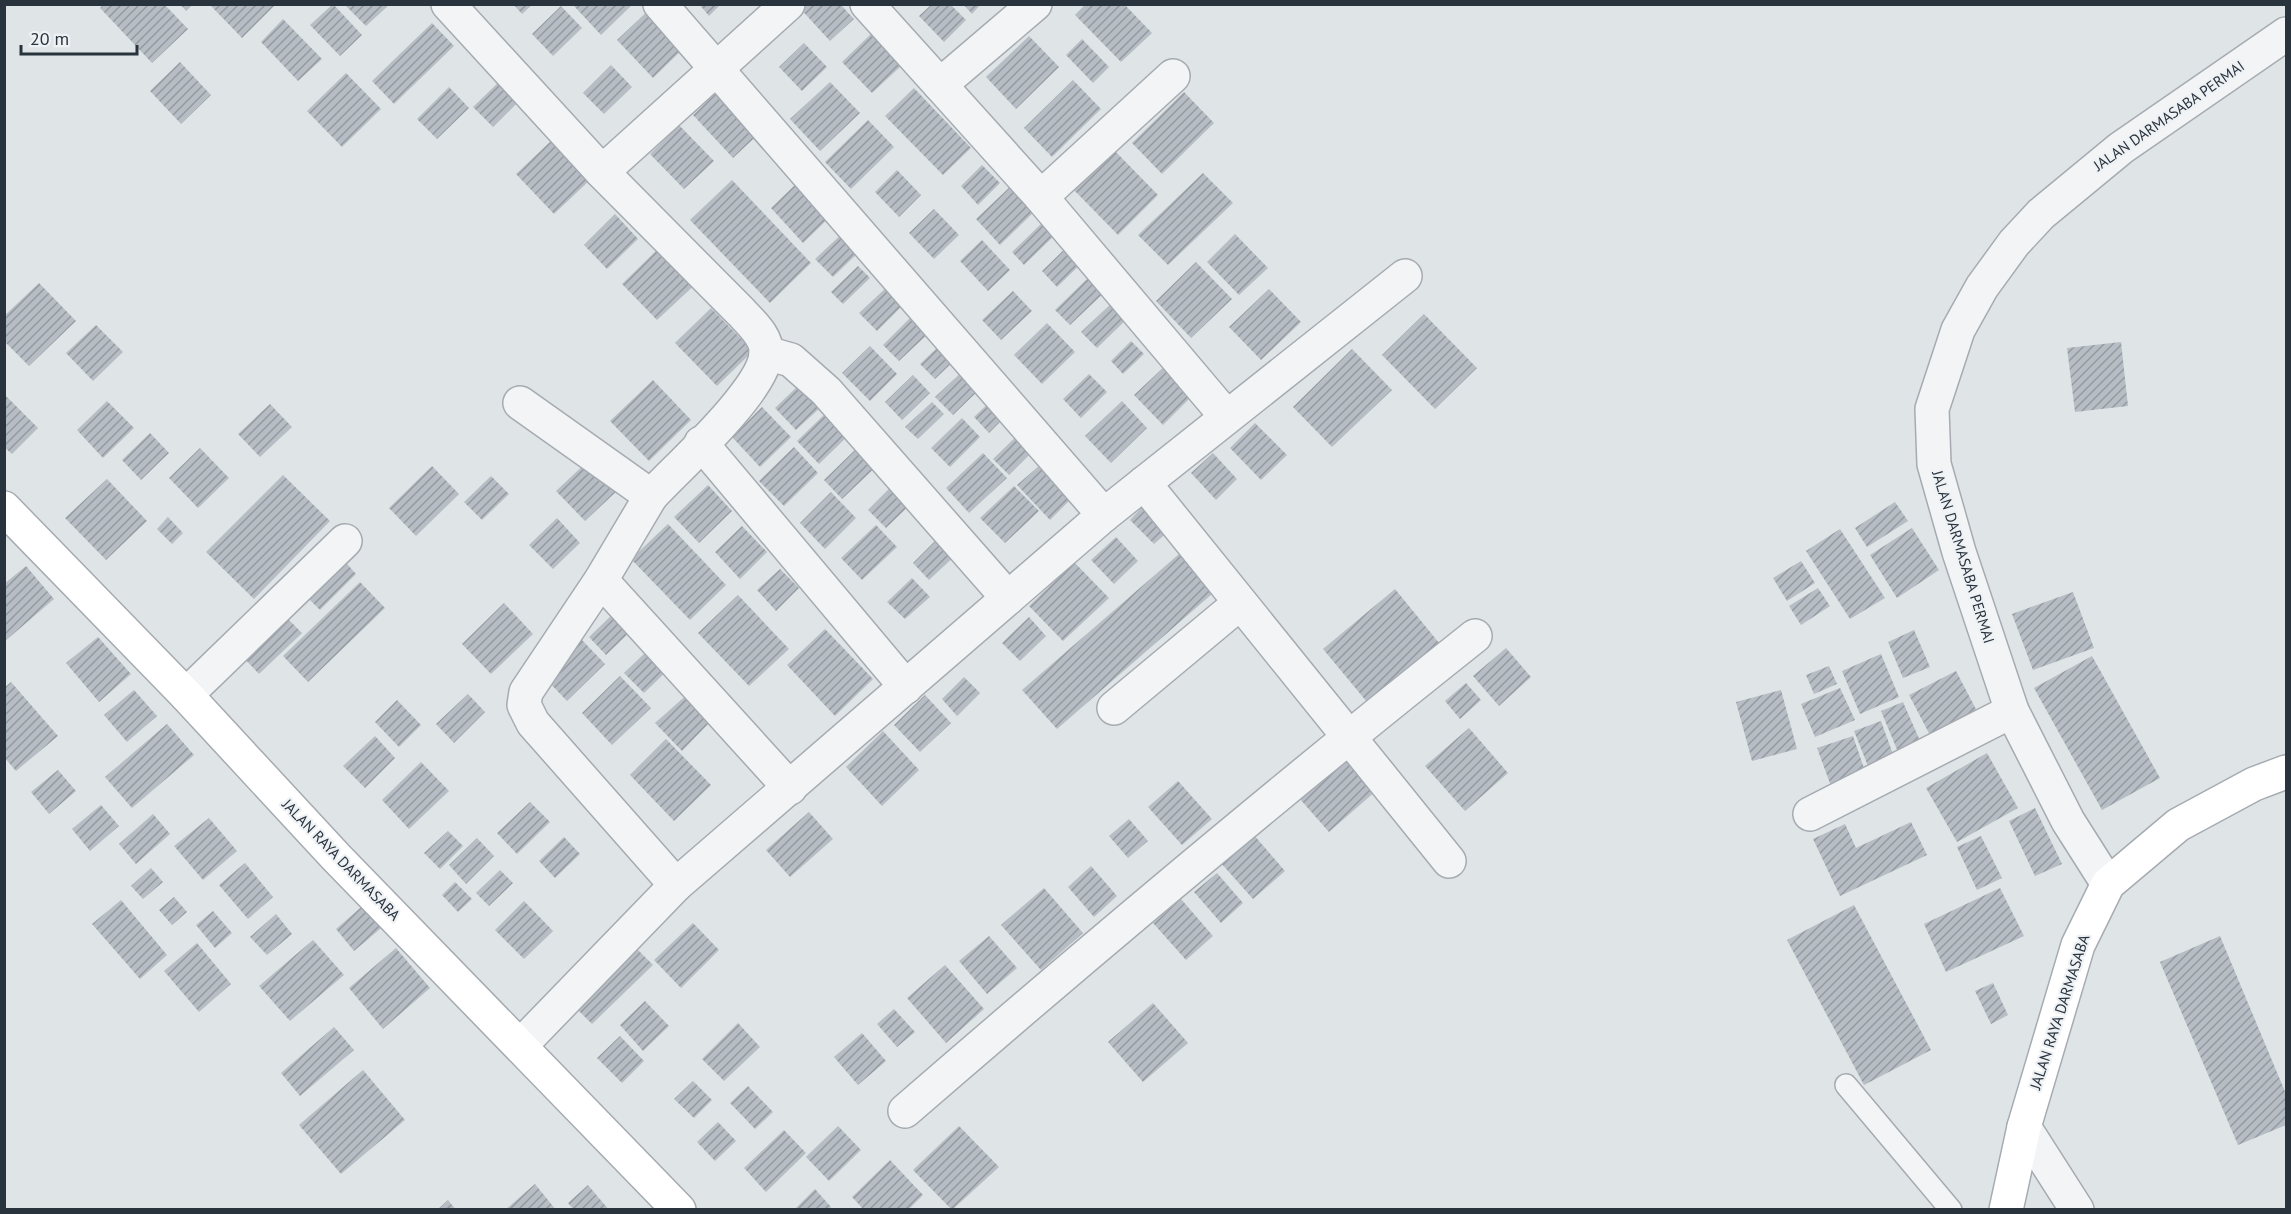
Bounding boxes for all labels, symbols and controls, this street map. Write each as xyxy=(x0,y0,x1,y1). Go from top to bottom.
scale bar xyxy=(21,18,136,56)
text: 20 m xyxy=(30,27,69,50)
street label: JALAN DARMASABA PERMAI xyxy=(2089,56,2248,175)
street label: JALAN DARMASABA PERMAI xyxy=(1928,467,1999,646)
street label: JALAN RAYA DARMASABA xyxy=(278,794,405,925)
street label: JALAN RAYA DARMASABA xyxy=(2025,932,2094,1093)

